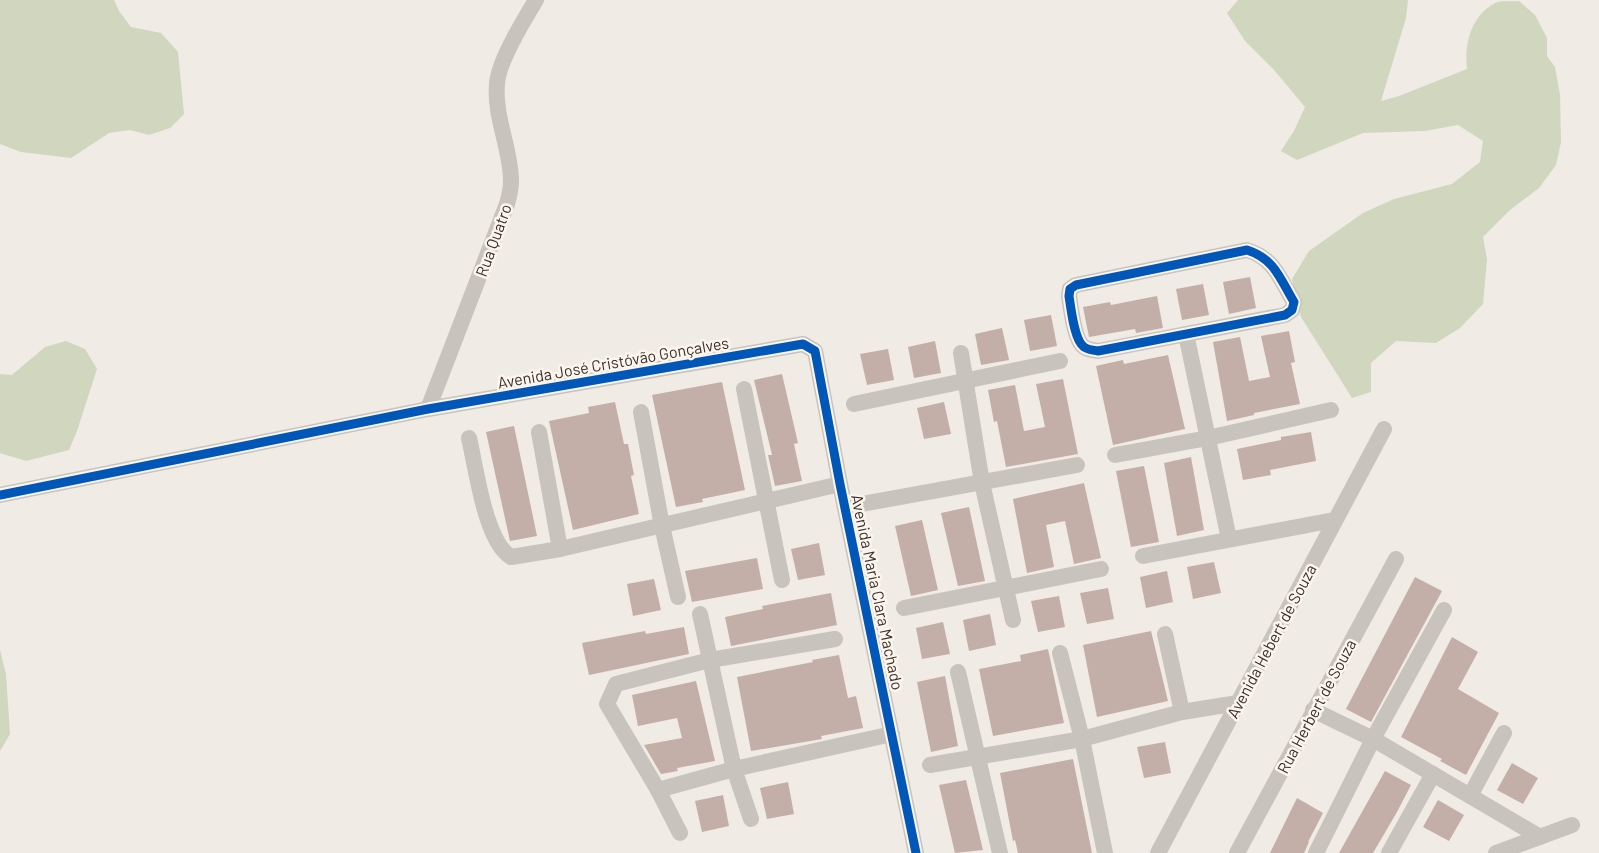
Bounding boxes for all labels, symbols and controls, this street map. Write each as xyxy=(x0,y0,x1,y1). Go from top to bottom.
street label: Rua Quatro xyxy=(471,201,515,279)
street label: Avenida José Cristóvão Gonçalves xyxy=(496,332,730,392)
street label: Avenida Maria Clara Machado xyxy=(848,492,908,692)
street label: Avenida Hebert de Souza xyxy=(1222,561,1320,721)
street label: Rua Herbert de Souza xyxy=(1273,636,1359,776)

